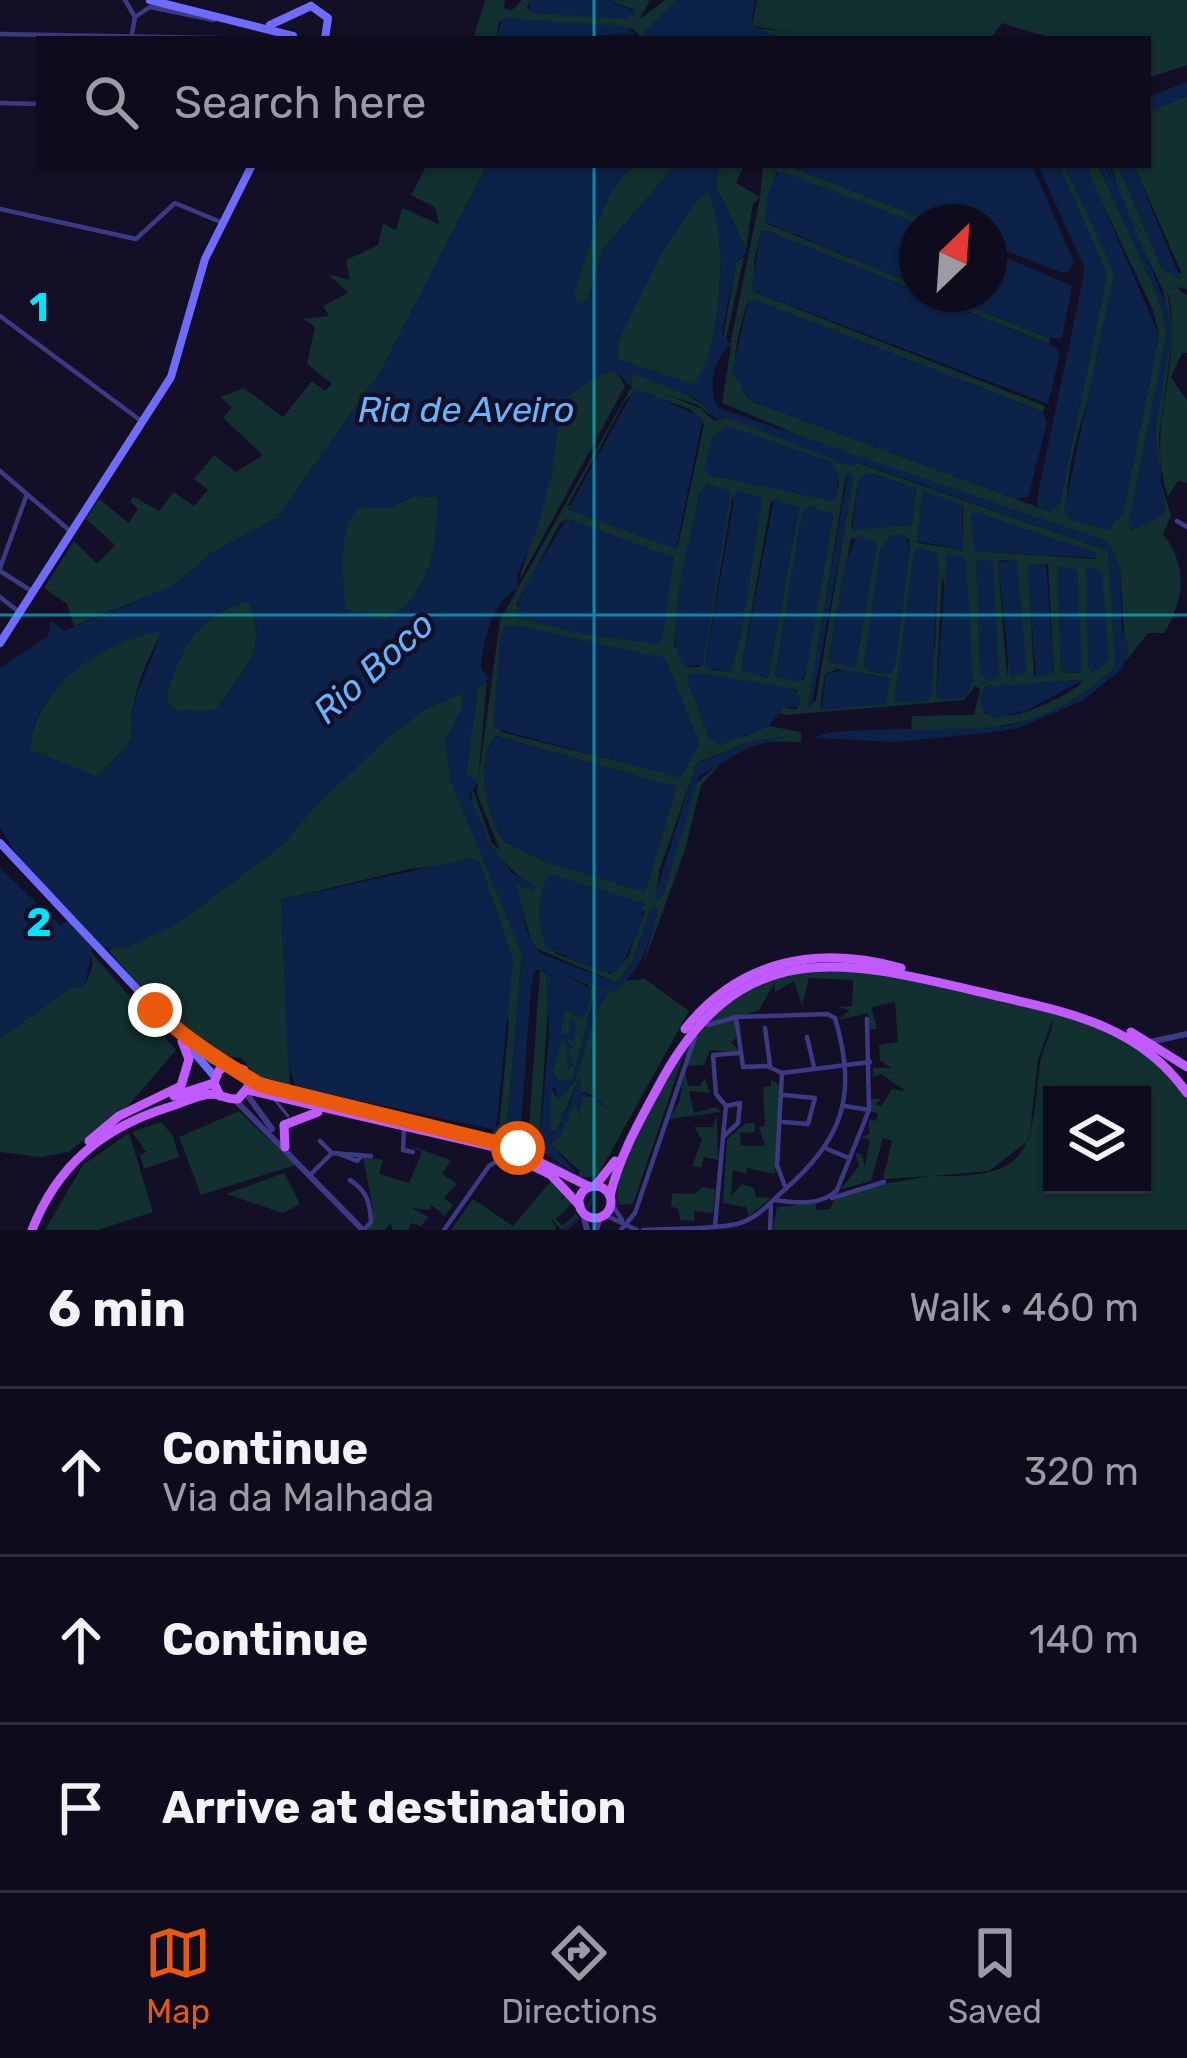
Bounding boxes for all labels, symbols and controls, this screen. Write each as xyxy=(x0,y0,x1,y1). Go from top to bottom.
search box xyxy=(36,36,1151,168)
icon: search xyxy=(78,69,144,135)
text: Search here xyxy=(174,76,426,129)
north arrow xyxy=(899,204,1007,312)
text: 1 xyxy=(29,285,49,331)
water label: Ria de Aveiro xyxy=(357,388,575,431)
water label: Rio Boco xyxy=(304,602,442,733)
text: 2 xyxy=(26,900,52,946)
route end xyxy=(128,983,182,1037)
map controls xyxy=(1043,1086,1151,1194)
button: layers xyxy=(1043,1086,1151,1194)
route start xyxy=(491,1121,545,1175)
text: 6 min xyxy=(48,1278,186,1339)
text: Walk · 460 m xyxy=(909,1285,1139,1331)
text: Continue xyxy=(162,1422,368,1475)
icon: ahead xyxy=(48,1439,114,1505)
text: 320 m xyxy=(1024,1449,1139,1495)
text: Via da Malhada xyxy=(162,1475,434,1521)
icon: ahead xyxy=(48,1607,114,1673)
text: Continue xyxy=(162,1613,368,1666)
text: 140 m xyxy=(1029,1617,1139,1663)
icon: arrive xyxy=(48,1775,114,1841)
text: Arrive at destination xyxy=(162,1781,627,1834)
tab: Map xyxy=(145,1920,211,2031)
tab: Directions xyxy=(501,1920,658,2031)
tab: Saved xyxy=(948,1920,1042,2031)

